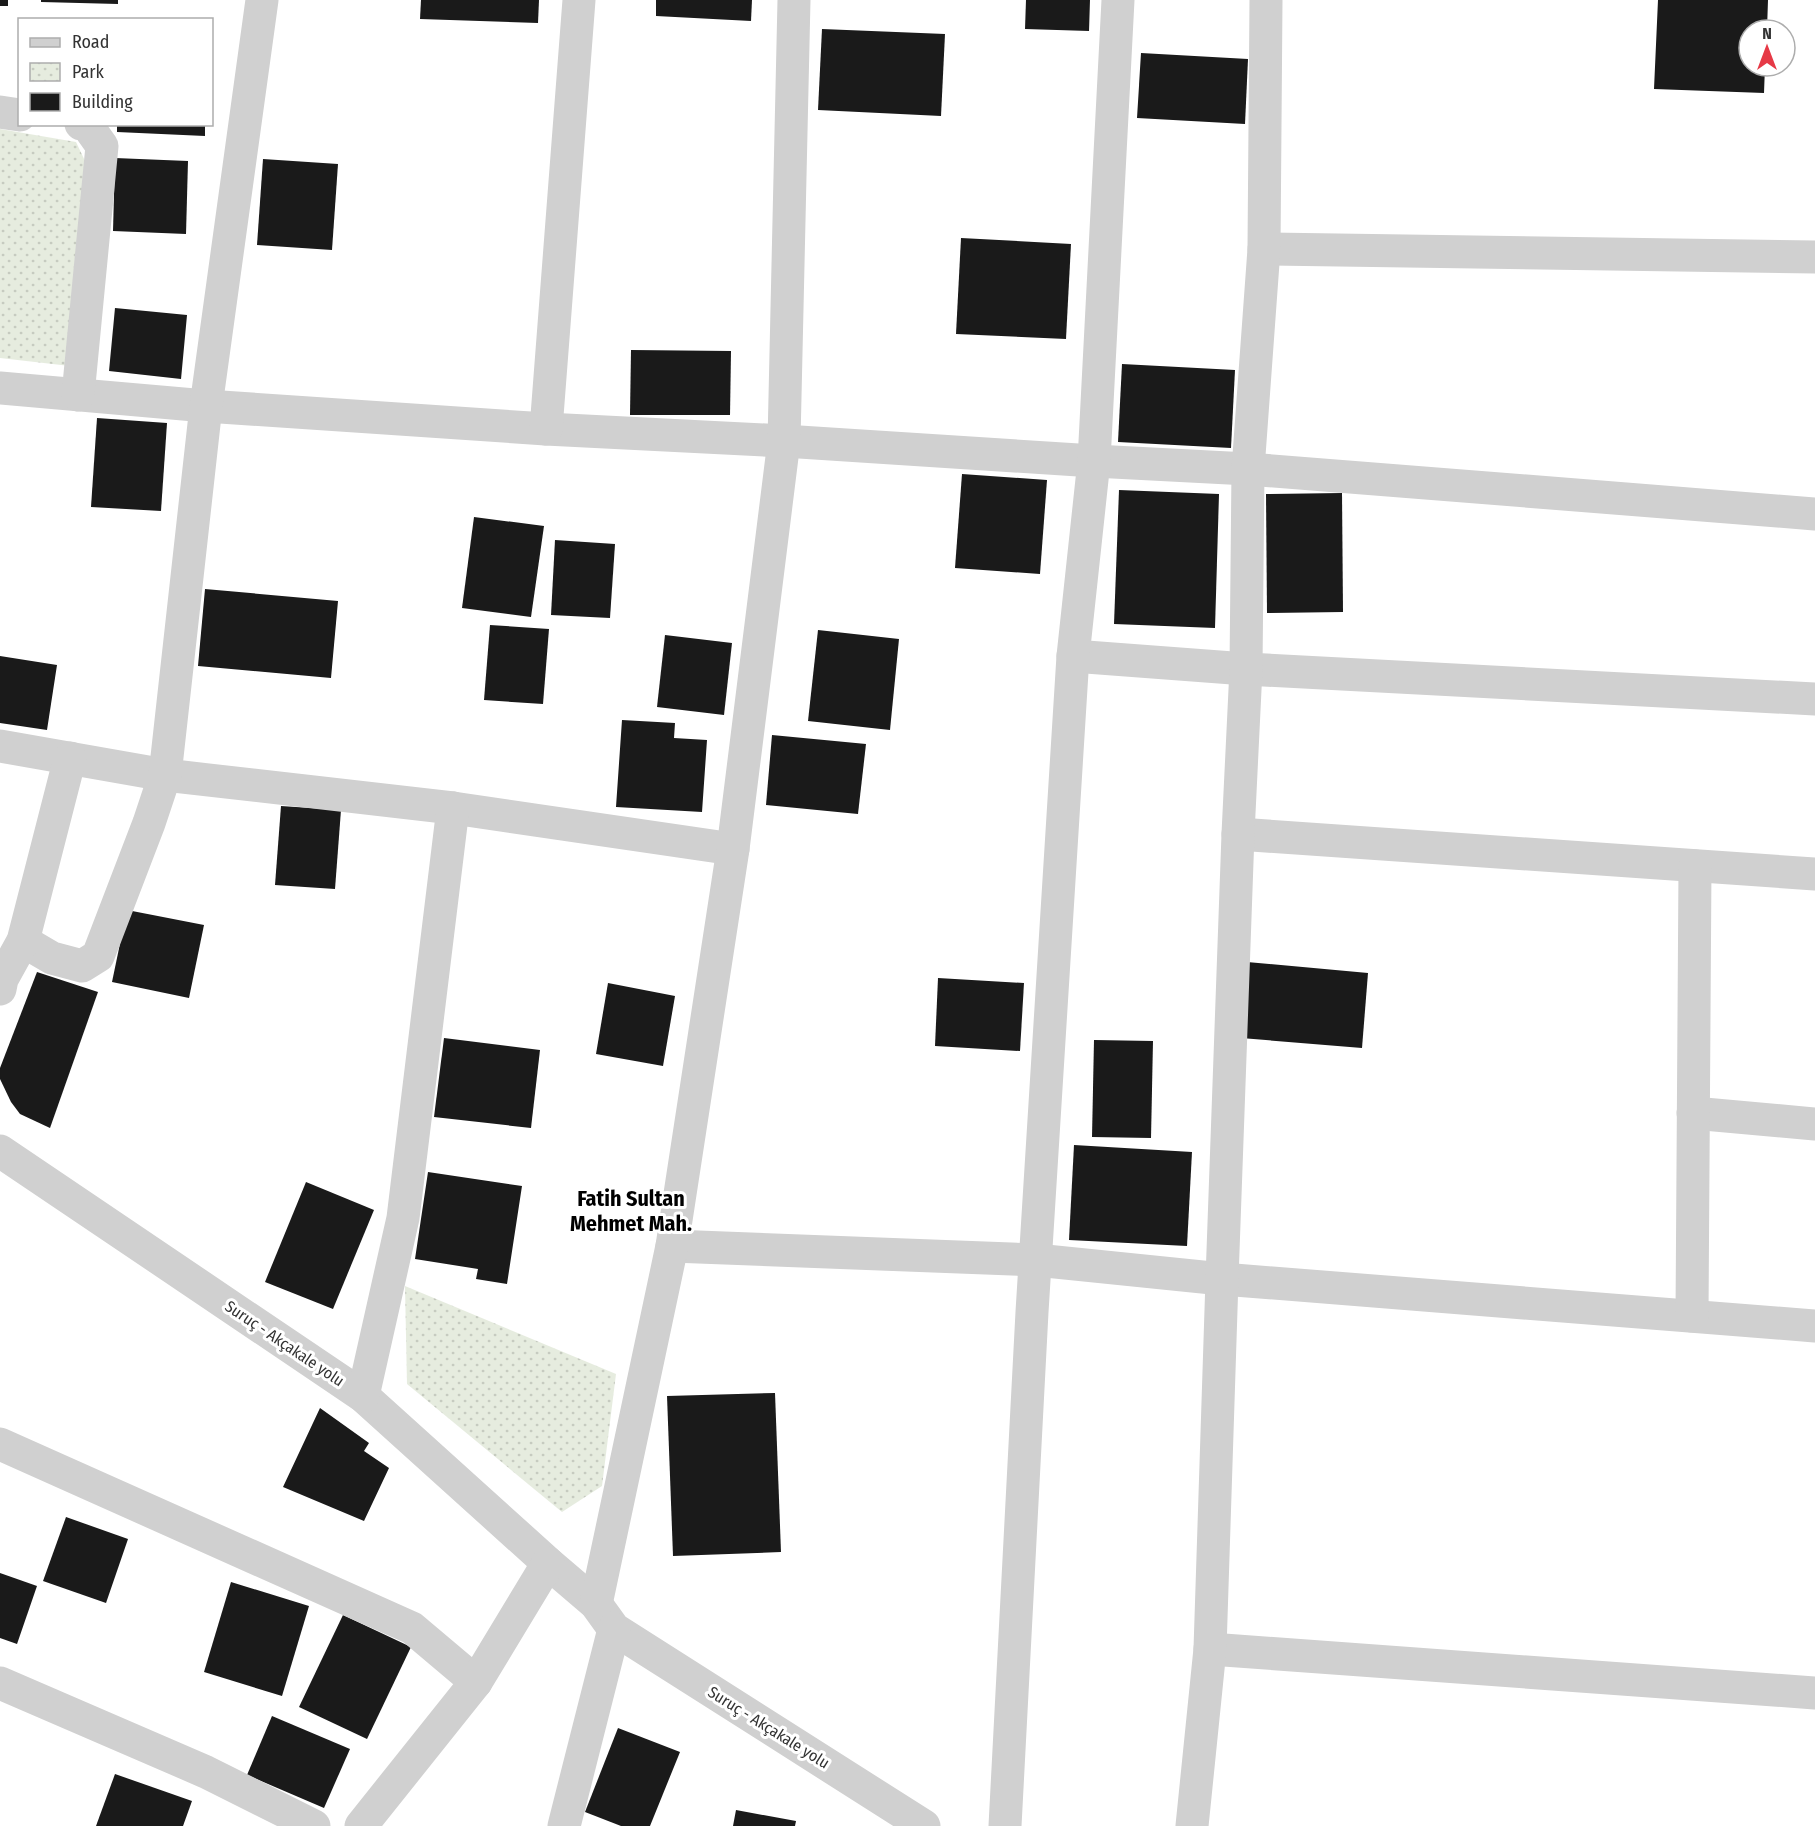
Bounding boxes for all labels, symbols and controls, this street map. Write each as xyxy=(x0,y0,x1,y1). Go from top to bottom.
legend xyxy=(18,18,213,126)
north arrow xyxy=(1737,18,1797,78)
text: N xyxy=(1762,24,1772,43)
text: Road xyxy=(72,31,109,53)
text: Park xyxy=(72,61,105,83)
text: Building xyxy=(72,91,133,113)
district label: Fatih Sultan Mehmet Mah. xyxy=(570,1185,692,1237)
street label: Suruç - Akçakale yolu xyxy=(222,1297,348,1390)
street label: Suruç - Akçakale yolu xyxy=(705,1682,833,1772)

